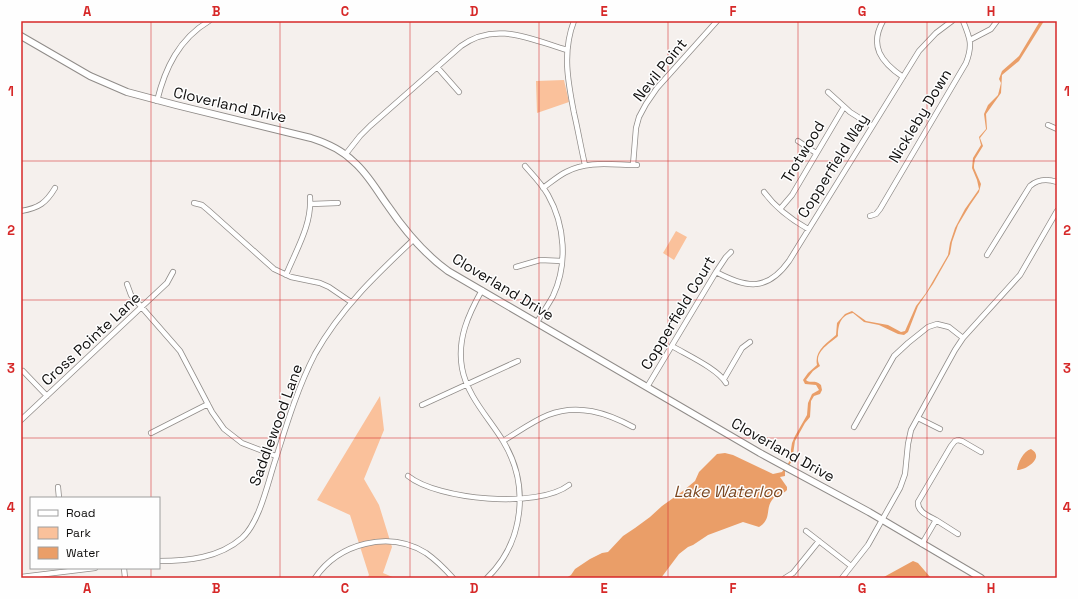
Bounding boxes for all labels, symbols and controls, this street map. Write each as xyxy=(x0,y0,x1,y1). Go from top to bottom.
text: A xyxy=(83,3,92,20)
text: B xyxy=(212,3,221,20)
text: C xyxy=(341,3,349,20)
text: D xyxy=(470,3,479,20)
text: E xyxy=(600,3,608,20)
text: F xyxy=(730,3,737,20)
text: G xyxy=(858,3,866,20)
text: H xyxy=(987,3,995,20)
street label: Nevil Point xyxy=(628,34,691,105)
street label: Nickleby Down xyxy=(884,65,955,166)
street label: Cloverland Drive xyxy=(172,82,289,127)
text: 1 xyxy=(8,83,14,100)
text: 1 xyxy=(1064,83,1070,100)
street label: Copperfield Way xyxy=(793,110,872,221)
street label: Trotwood xyxy=(777,117,828,186)
text: 2 xyxy=(7,222,15,239)
text: 2 xyxy=(1063,222,1071,239)
street label: Cloverland Drive xyxy=(449,249,558,325)
street label: Copperfield Court xyxy=(636,252,719,373)
street label: Cross Pointe Lane xyxy=(37,288,144,390)
text: 3 xyxy=(7,360,15,377)
text: 3 xyxy=(1063,360,1071,377)
street label: Saddlewood Lane xyxy=(245,361,306,488)
street label: Cloverland Drive xyxy=(728,413,838,486)
water label: Lake Waterloo xyxy=(674,481,783,502)
legend xyxy=(30,497,160,569)
text: 4 xyxy=(7,499,15,516)
text: 4 xyxy=(1063,499,1071,516)
text: Road xyxy=(66,505,95,521)
text: Park xyxy=(66,525,91,541)
text: Water xyxy=(66,545,100,561)
text: A xyxy=(83,580,92,597)
text: B xyxy=(212,580,221,597)
text: C xyxy=(341,580,349,597)
text: D xyxy=(470,580,479,597)
text: E xyxy=(600,580,608,597)
text: F xyxy=(730,580,737,597)
text: G xyxy=(858,580,866,597)
text: H xyxy=(987,580,995,597)

